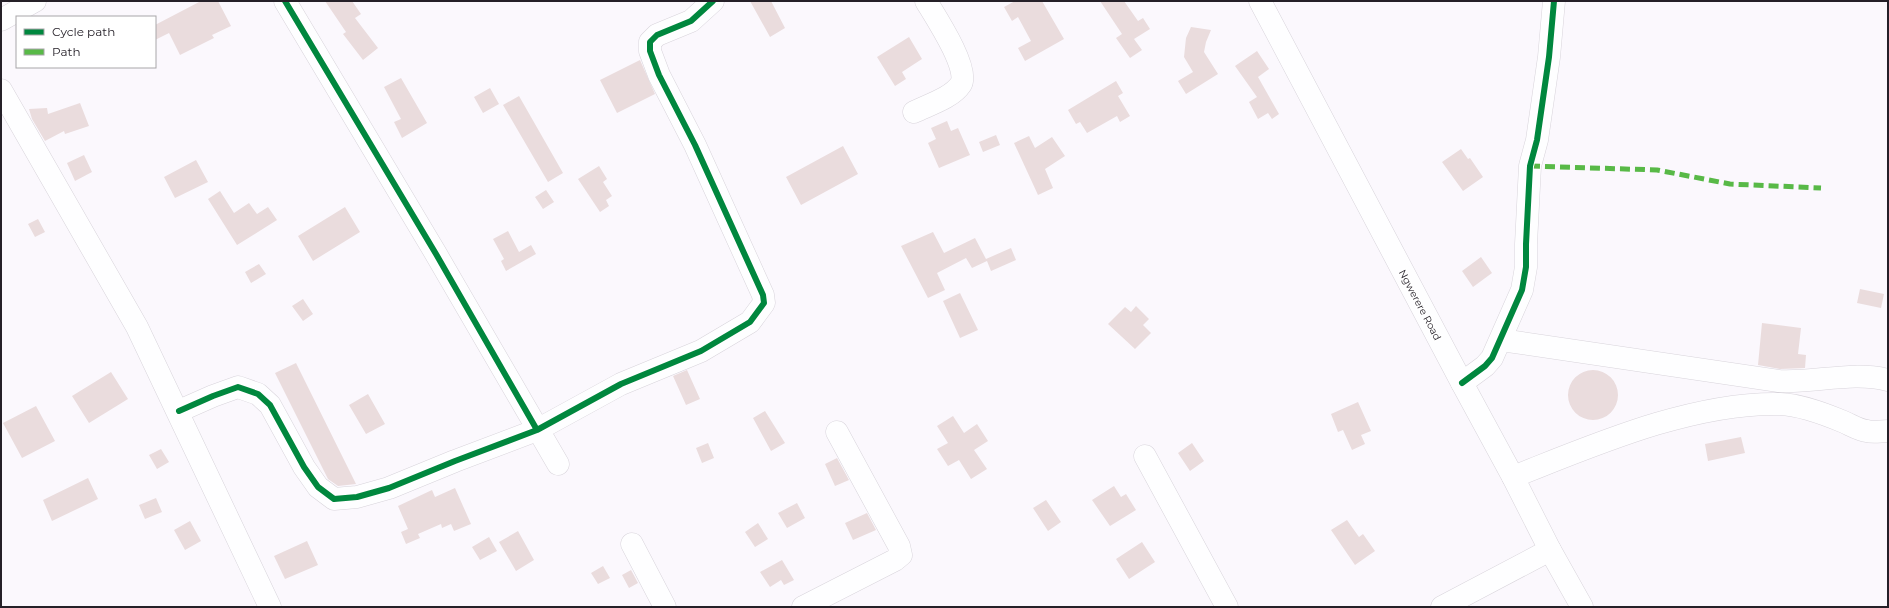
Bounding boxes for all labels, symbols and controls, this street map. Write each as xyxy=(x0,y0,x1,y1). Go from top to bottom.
legend xyxy=(16,16,156,68)
text: Cycle path xyxy=(52,24,115,39)
text: Path xyxy=(52,44,81,59)
street label: Ngwerere Road xyxy=(1396,267,1444,343)

